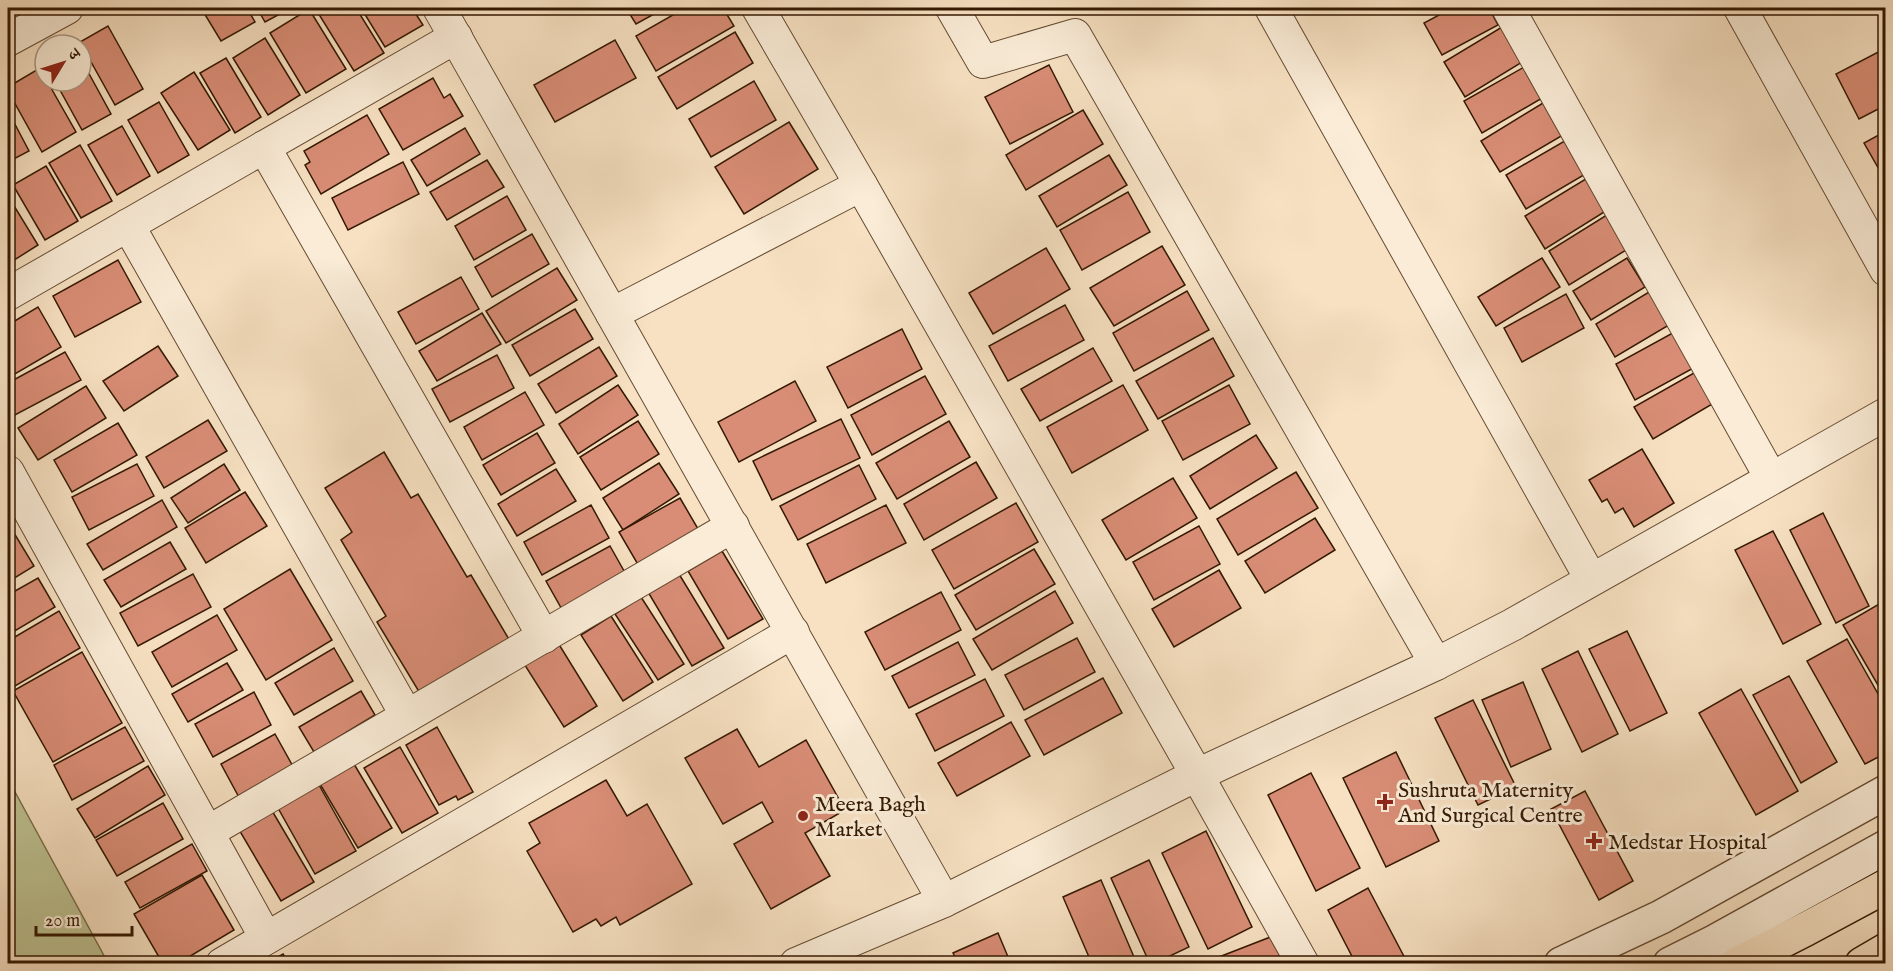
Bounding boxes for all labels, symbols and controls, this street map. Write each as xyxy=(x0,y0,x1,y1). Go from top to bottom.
north arrow xyxy=(33,33,93,93)
text: उ xyxy=(62,45,85,66)
place label: Sushruta Maternity And Surgical Centre xyxy=(1397,777,1583,830)
place label: Meera Bagh Market xyxy=(815,791,926,844)
marker: Sushruta Maternity And Surgical Centre xyxy=(1376,793,1394,811)
marker: Meera Bagh Market xyxy=(796,809,810,823)
place label: Medstar Hospital xyxy=(1608,829,1767,857)
marker: Medstar Hospital xyxy=(1585,832,1603,850)
scale bar xyxy=(36,899,132,937)
text: 20 m xyxy=(45,910,80,933)

